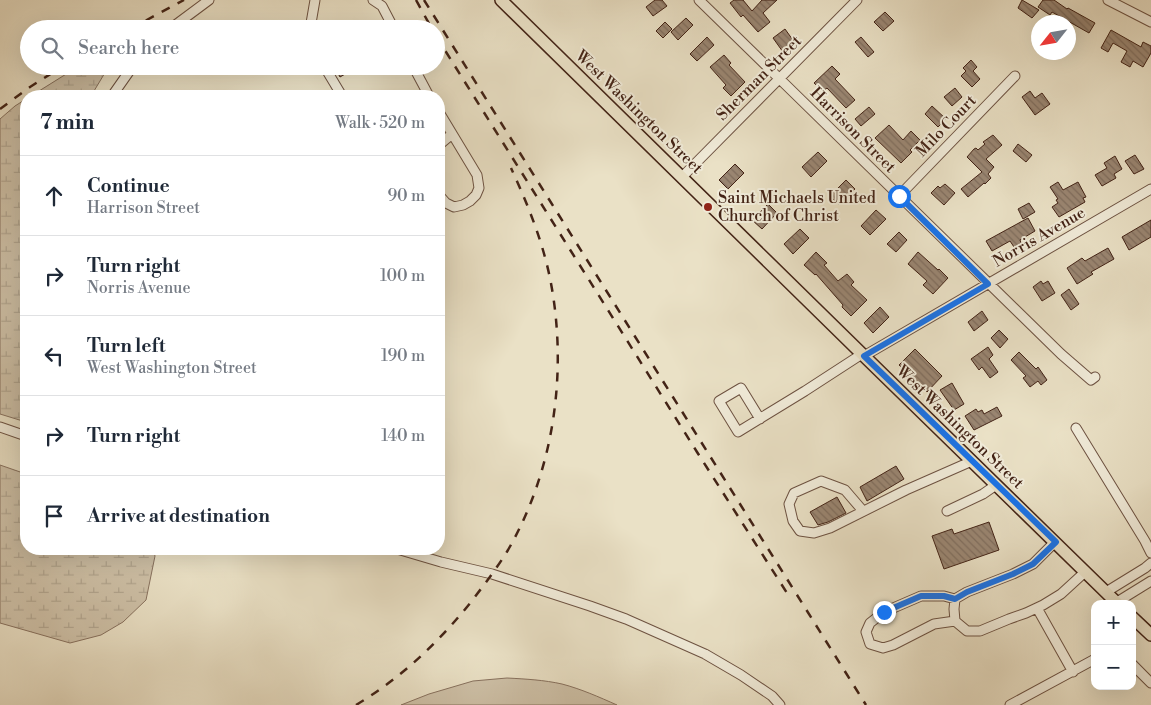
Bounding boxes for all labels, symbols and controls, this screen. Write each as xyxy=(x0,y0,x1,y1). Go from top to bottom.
north arrow xyxy=(1031,15,1076,60)
search box xyxy=(20,20,445,75)
street label: Sherman Street xyxy=(712,31,806,125)
icon: search xyxy=(38,34,66,62)
text: Search here xyxy=(78,36,179,60)
street label: West Washington Street xyxy=(570,45,707,178)
street label: Harrison Street xyxy=(806,83,900,177)
street label: Milo Court xyxy=(912,91,981,161)
text: 7 min xyxy=(40,110,94,136)
text: Walk · 520 m xyxy=(335,113,425,133)
text: Continue xyxy=(87,174,170,198)
icon: ahead xyxy=(40,182,68,210)
route start xyxy=(888,185,911,208)
text: 90 m xyxy=(387,186,425,206)
place label: Saint Michaels United Church of Christ xyxy=(718,188,876,226)
text: Harrison Street xyxy=(87,198,200,218)
marker: Saint Michaels United Church of Christ xyxy=(702,201,714,213)
street label: Norris Avenue xyxy=(989,202,1089,272)
text: Turn right xyxy=(87,254,180,278)
icon: right xyxy=(40,262,68,290)
text: 100 m xyxy=(380,266,425,286)
text: Norris Avenue xyxy=(87,278,191,298)
text: Turn left xyxy=(87,334,166,358)
icon: left xyxy=(40,342,68,370)
text: 190 m xyxy=(381,346,425,366)
text: West Washington Street xyxy=(87,358,257,378)
street label: West Washington Street xyxy=(891,360,1028,493)
icon: right xyxy=(40,422,68,450)
text: Turn right xyxy=(87,424,180,448)
text: 140 m xyxy=(381,426,425,446)
icon: arrive xyxy=(40,502,68,530)
text: Arrive at destination xyxy=(87,504,270,528)
map controls xyxy=(1091,600,1136,690)
button: + xyxy=(1091,600,1136,645)
route end xyxy=(873,601,896,624)
button: − xyxy=(1091,645,1136,690)

